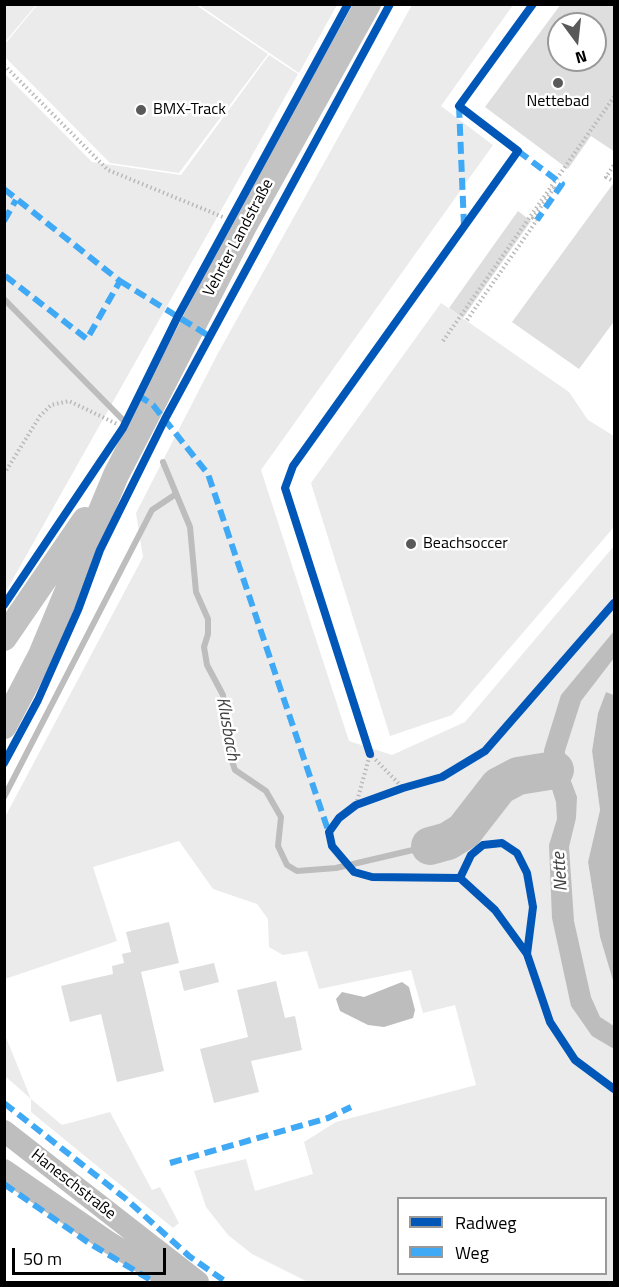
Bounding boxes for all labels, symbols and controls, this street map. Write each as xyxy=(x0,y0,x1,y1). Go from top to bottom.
north arrow xyxy=(547,12,607,72)
text: N xyxy=(573,44,590,70)
marker: Nettebad xyxy=(551,76,565,90)
place label: Nettebad xyxy=(527,92,589,112)
place label: BMX-Track xyxy=(153,100,226,120)
marker: BMX-Track xyxy=(134,103,148,117)
street label: Vehrter Landstraße xyxy=(200,176,278,300)
place label: Beachsoccer xyxy=(423,534,508,554)
marker: Beachsoccer xyxy=(404,537,418,551)
water label: Klusbach xyxy=(211,696,243,762)
water label: Nette xyxy=(549,852,573,892)
street label: Haneschstraße xyxy=(27,1146,119,1224)
legend xyxy=(397,1197,607,1275)
text: Radweg xyxy=(455,1209,517,1236)
scale bar xyxy=(15,1236,170,1274)
text: Weg xyxy=(455,1239,489,1266)
text: 50 m xyxy=(23,1245,62,1272)

